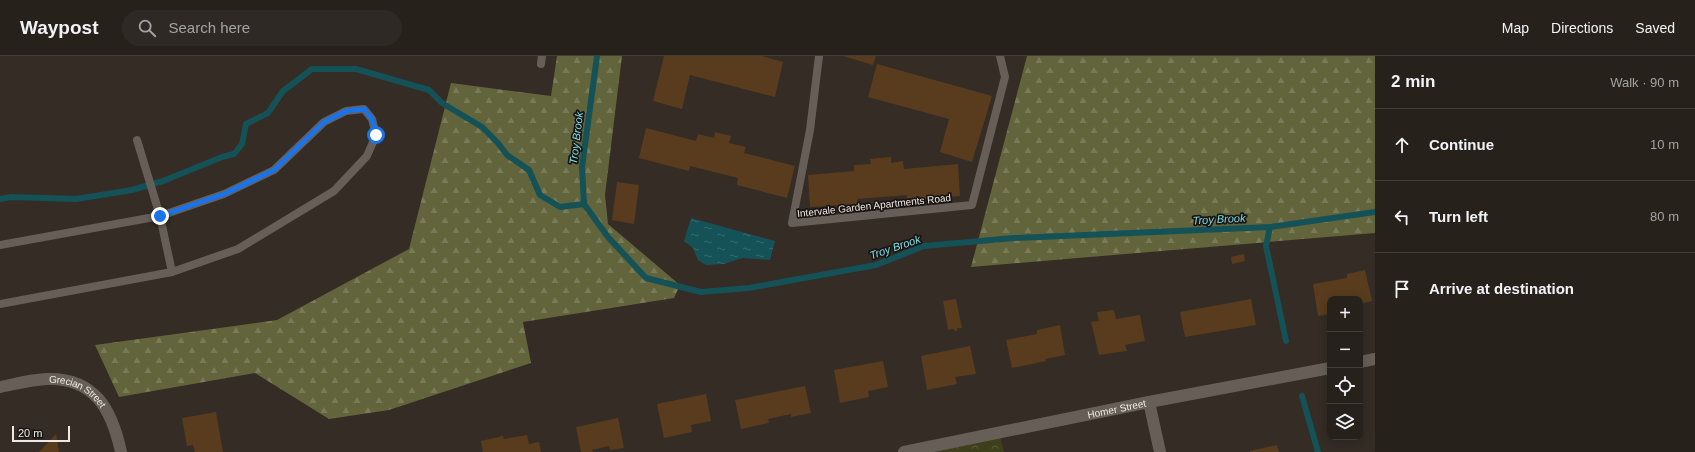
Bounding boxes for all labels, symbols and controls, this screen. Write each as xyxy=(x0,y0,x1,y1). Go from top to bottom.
search box xyxy=(122,10,402,46)
text: Waypost xyxy=(20,17,98,38)
icon: search xyxy=(136,17,158,39)
text: Search here xyxy=(168,19,250,36)
text: Map xyxy=(1502,20,1529,36)
text: Directions xyxy=(1551,20,1613,36)
text: Saved xyxy=(1635,20,1675,36)
text: 2 min xyxy=(1391,72,1435,91)
text: Walk · 90 m xyxy=(1610,75,1679,90)
water label: Troy Brook xyxy=(567,110,585,165)
route start xyxy=(367,126,385,144)
icon: ahead xyxy=(1391,134,1413,156)
text: Continue xyxy=(1429,136,1494,153)
text: 10 m xyxy=(1650,137,1679,152)
street label: Intervale Garden Apartments Road xyxy=(797,192,951,219)
icon: left xyxy=(1391,206,1413,228)
route end xyxy=(151,207,169,225)
text: Turn left xyxy=(1429,208,1488,225)
text: 80 m xyxy=(1650,209,1679,224)
water label: Troy Brook xyxy=(1192,212,1246,226)
water label: Troy Brook xyxy=(868,233,922,261)
icon: arrive xyxy=(1391,278,1413,300)
text: Arrive at destination xyxy=(1429,280,1574,297)
map controls xyxy=(1327,296,1363,440)
button: + xyxy=(1327,296,1363,332)
button: − xyxy=(1327,332,1363,368)
button: locate xyxy=(1327,368,1363,404)
street label: Grecian Street xyxy=(49,374,108,410)
street label: Homer Street xyxy=(1086,398,1147,420)
button: layers xyxy=(1327,404,1363,440)
scale bar xyxy=(12,424,70,443)
text: 20 m xyxy=(18,427,42,439)

